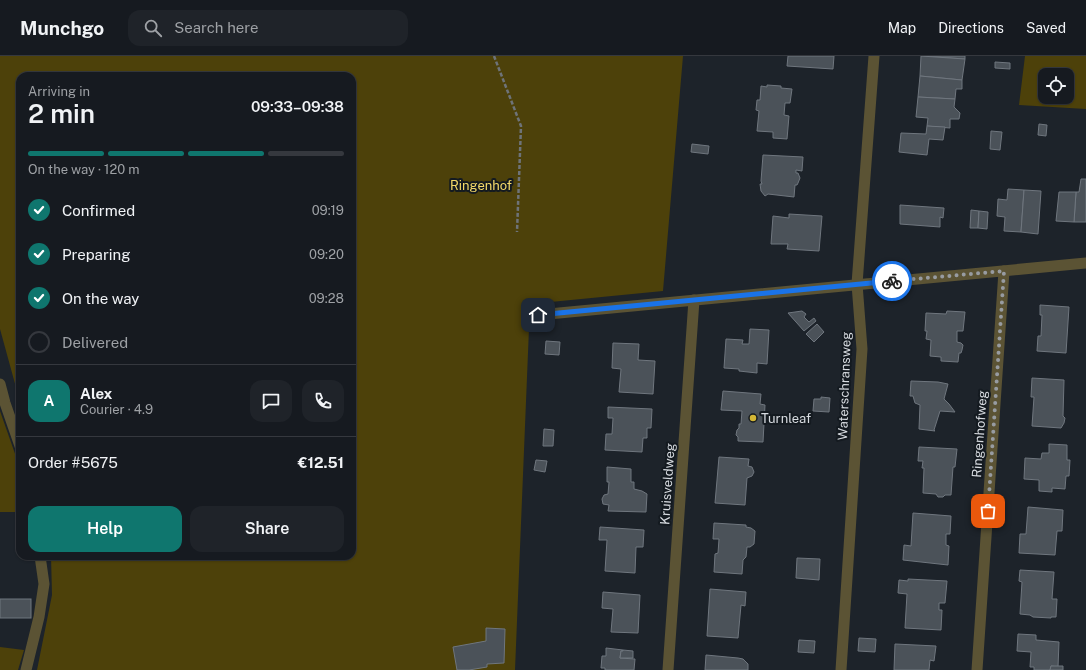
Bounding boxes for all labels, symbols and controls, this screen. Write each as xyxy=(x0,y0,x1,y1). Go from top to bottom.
search box xyxy=(128,10,408,46)
text: Munchgo xyxy=(20,17,104,39)
icon: search xyxy=(142,17,164,39)
text: Search here xyxy=(174,19,259,36)
text: Map xyxy=(888,20,916,36)
text: Directions xyxy=(938,20,1004,36)
text: Saved xyxy=(1026,20,1066,36)
map controls xyxy=(1038,68,1074,104)
button: locate xyxy=(1038,68,1074,104)
text: Arriving in xyxy=(28,84,90,99)
text: 2 min xyxy=(28,98,95,129)
text: 09:33–09:38 xyxy=(251,98,344,115)
text: On the way · 120 m xyxy=(28,162,140,177)
park label: Ringenhof xyxy=(450,178,512,193)
icon: check xyxy=(28,199,50,221)
text: Confirmed xyxy=(62,202,135,219)
text: 09:19 xyxy=(312,203,344,218)
icon: check xyxy=(28,243,50,265)
text: Preparing xyxy=(62,246,131,263)
text: 09:20 xyxy=(309,247,344,262)
courier xyxy=(872,261,912,301)
icon: bike xyxy=(881,270,903,292)
icon: check xyxy=(28,287,50,309)
text: On the way xyxy=(62,290,139,307)
text: 09:28 xyxy=(309,291,344,306)
pin xyxy=(521,298,555,332)
icon: home xyxy=(527,304,549,326)
street label: Waterschransweg xyxy=(835,332,854,441)
text: Delivered xyxy=(62,334,128,351)
button: chat xyxy=(250,380,292,422)
button: phone xyxy=(302,380,344,422)
text: Alex xyxy=(80,385,112,402)
street label: Ringenhofweg xyxy=(969,390,990,478)
text: A xyxy=(44,392,54,409)
text: Courier · 4.9 xyxy=(80,402,153,417)
place label: Turnleaf xyxy=(761,411,811,426)
marker: Turnleaf xyxy=(748,413,758,423)
street label: Kruisveldweg xyxy=(657,443,678,525)
text: Order #5675 xyxy=(28,454,118,471)
text: €12.51 xyxy=(298,454,344,471)
pin xyxy=(971,494,1005,528)
icon: bag xyxy=(977,500,999,522)
button: Help xyxy=(28,506,182,552)
button: Share xyxy=(190,506,344,552)

